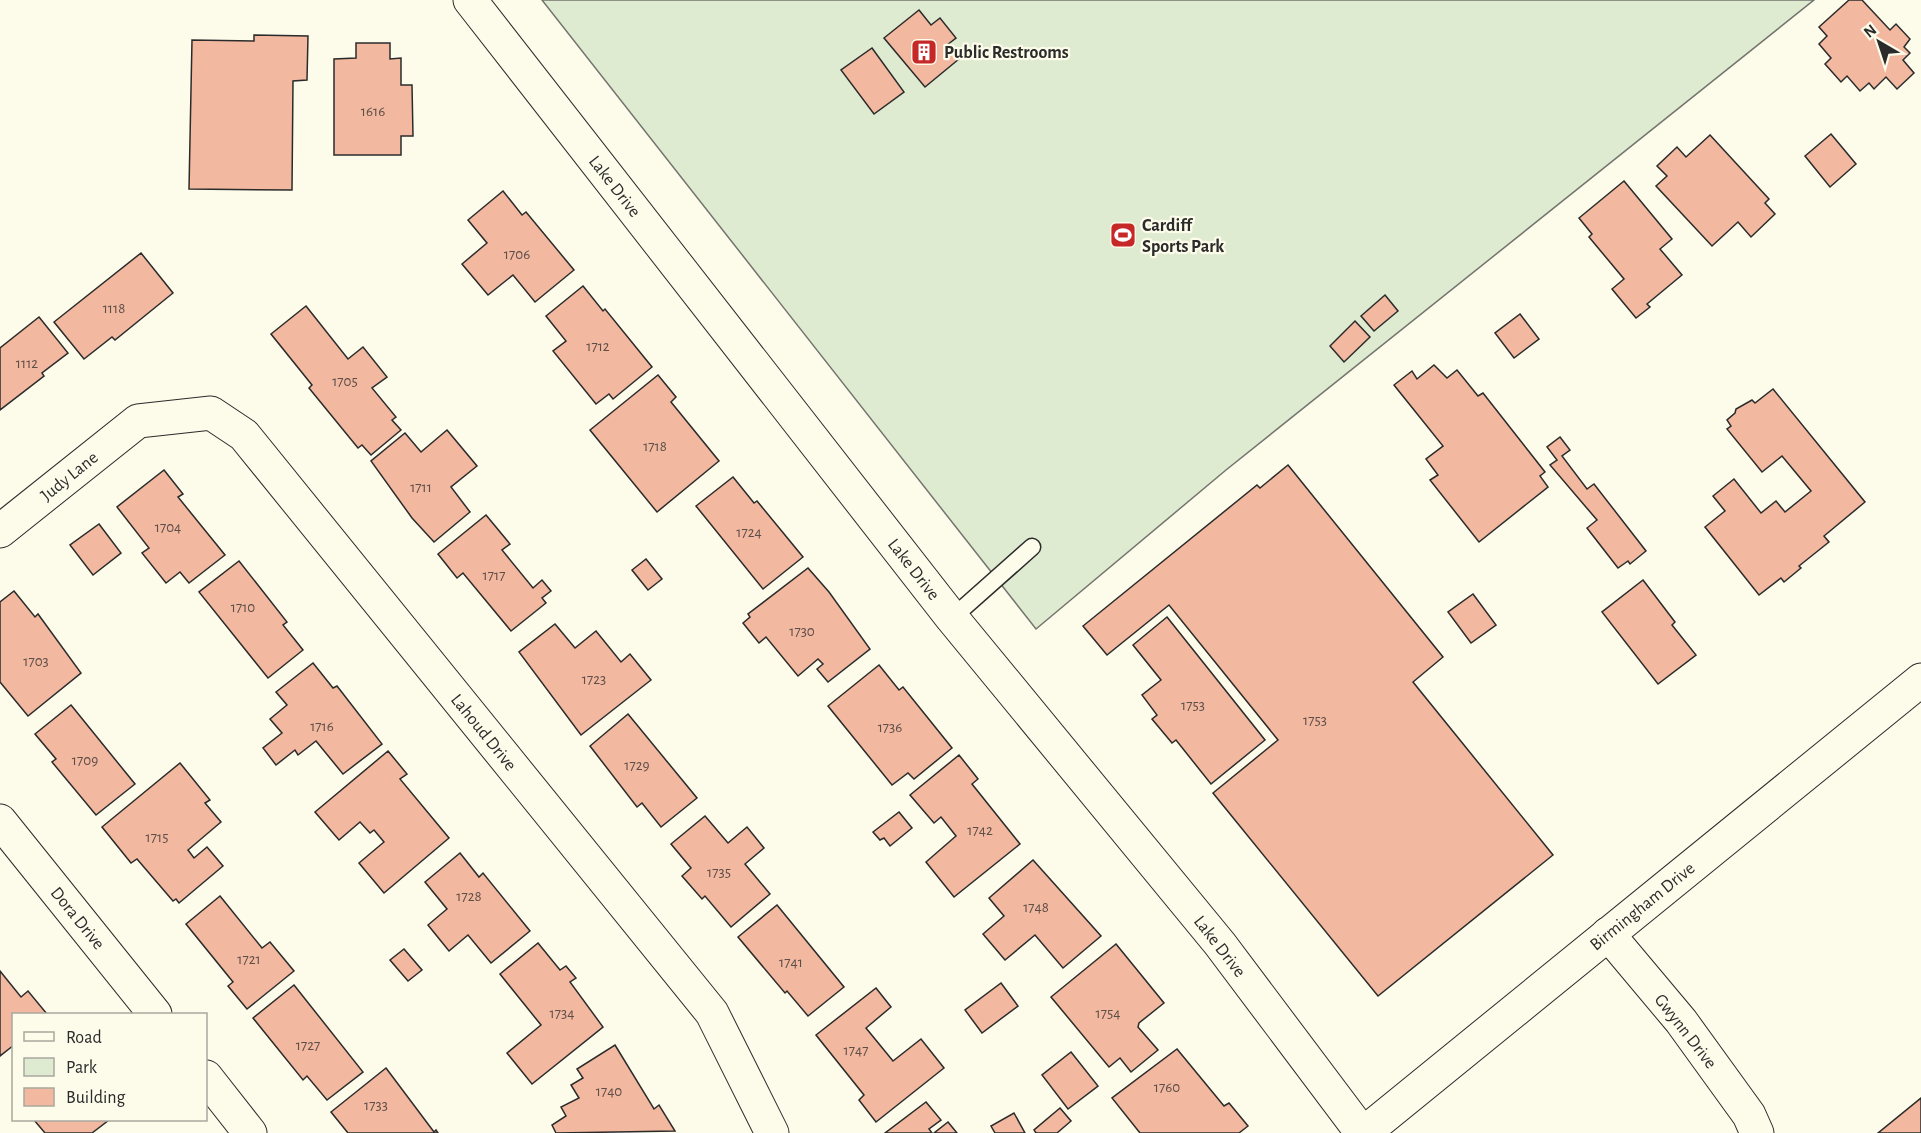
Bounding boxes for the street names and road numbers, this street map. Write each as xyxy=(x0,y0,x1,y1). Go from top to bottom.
street label: Lake Drive xyxy=(585,153,644,221)
street label: Judy Lane xyxy=(38,448,102,505)
street label: Lake Drive xyxy=(884,536,943,604)
street label: Lahoud Drive xyxy=(447,691,519,774)
street label: Birmingham Drive xyxy=(1587,859,1698,954)
street label: Dora Drive xyxy=(47,884,108,953)
street label: Lake Drive xyxy=(1190,913,1249,981)
street label: Gwynn Drive xyxy=(1651,991,1720,1072)

